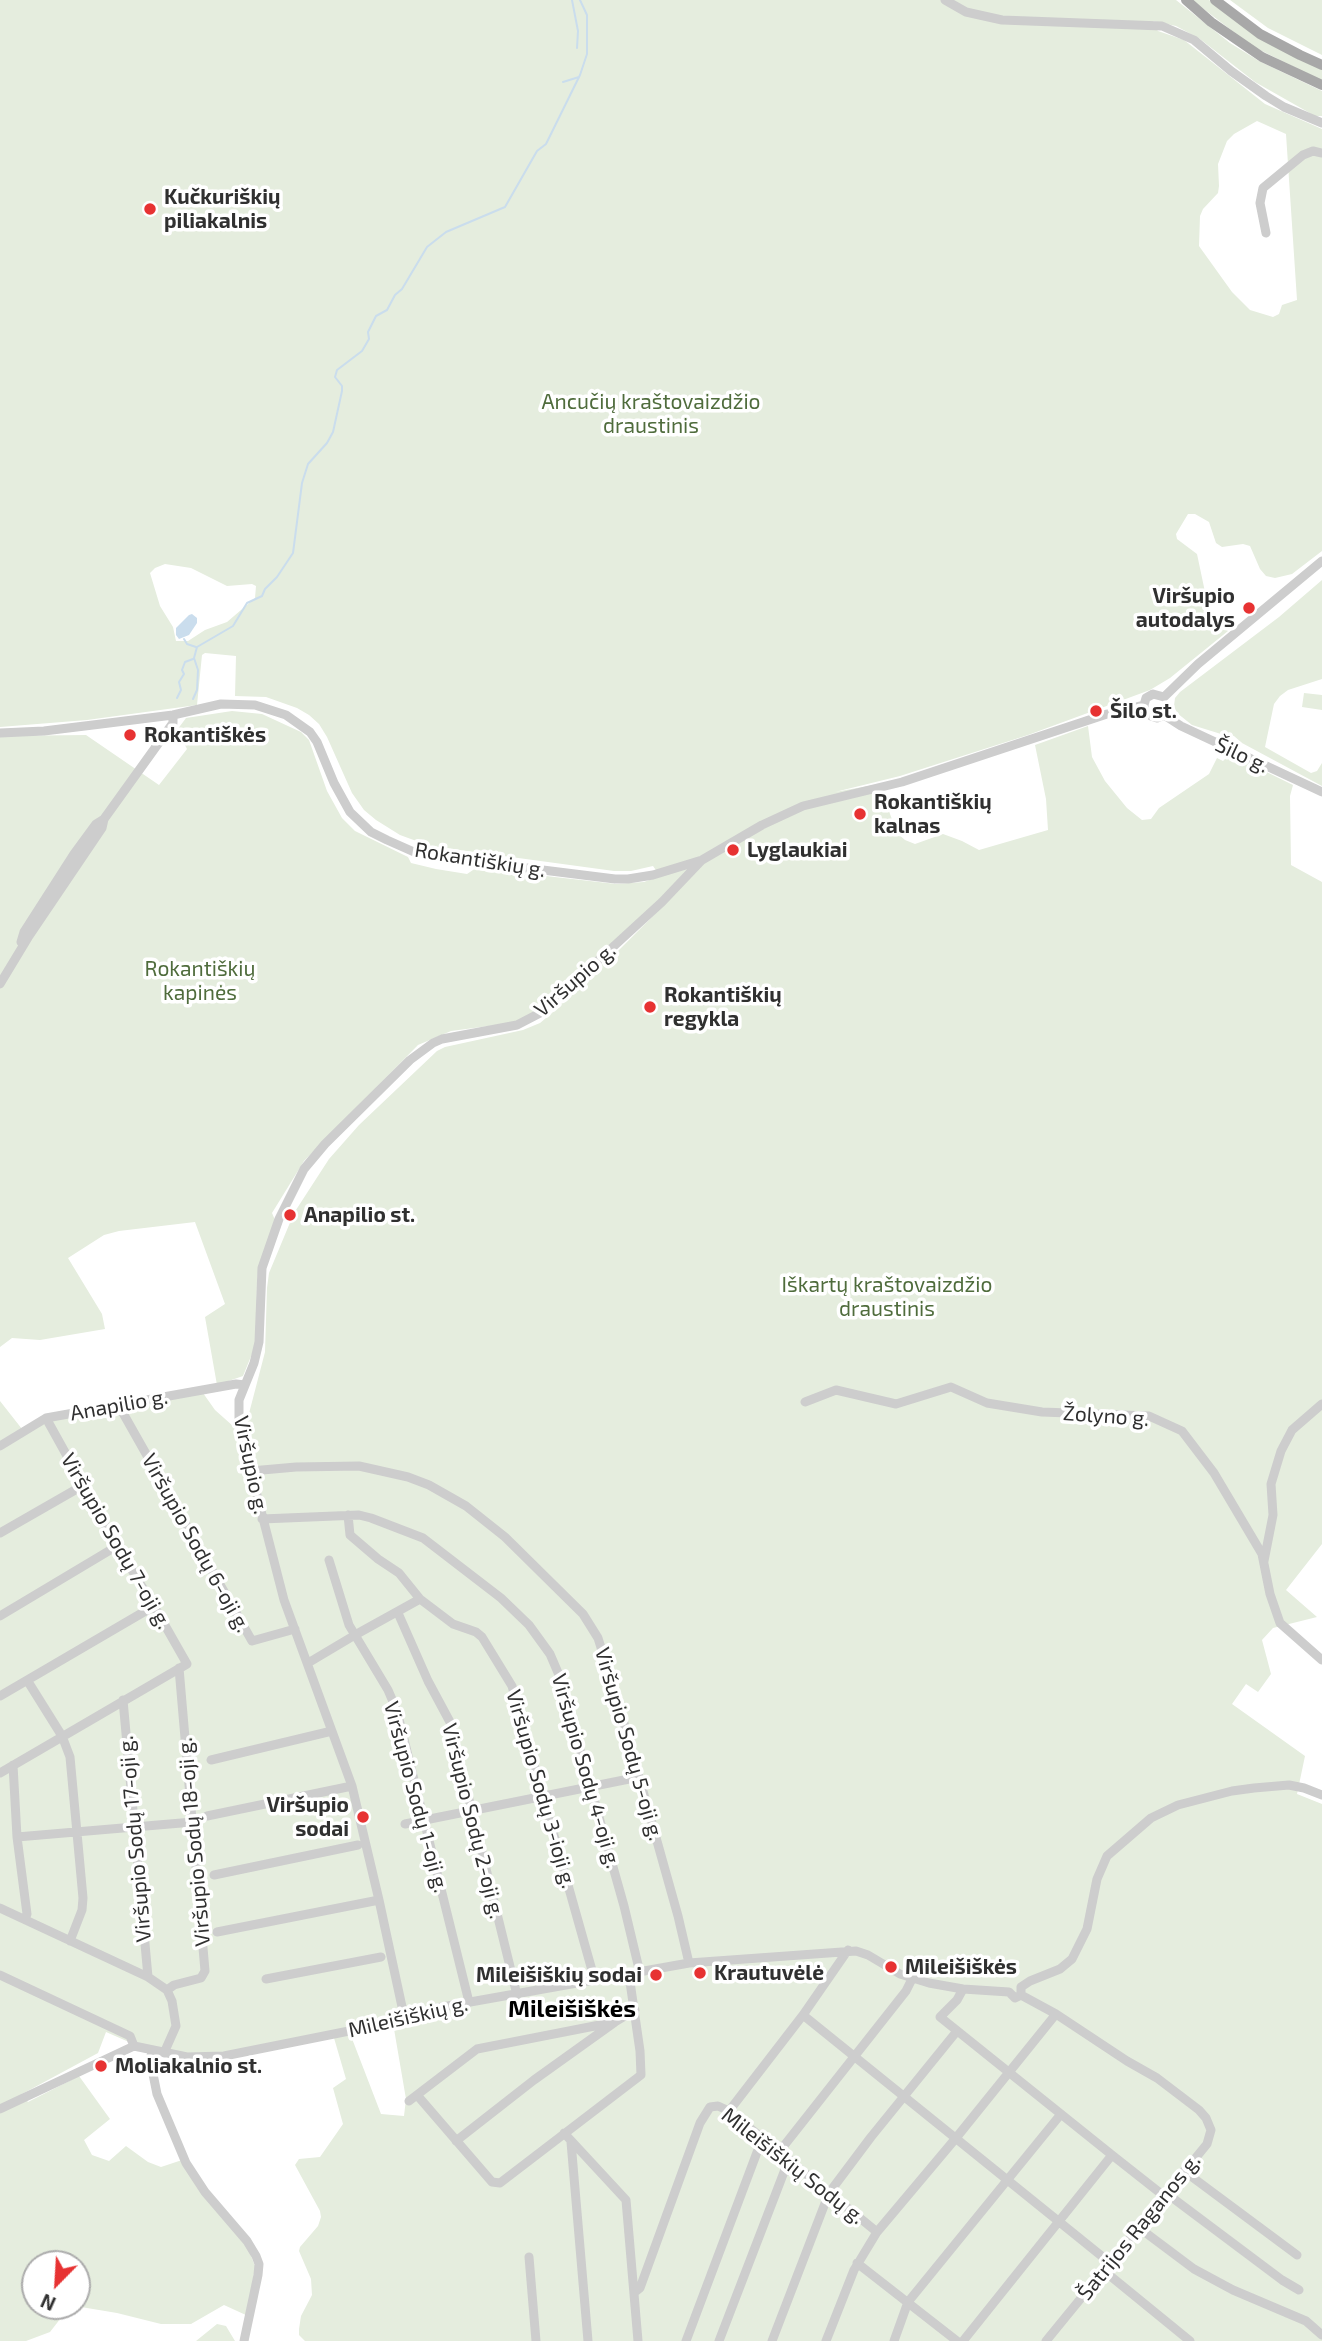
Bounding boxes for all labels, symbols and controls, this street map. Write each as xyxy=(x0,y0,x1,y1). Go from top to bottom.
place label: Kučkuriškių piliakalnis xyxy=(164,184,280,234)
marker: Kučkuriškių piliakalnis xyxy=(142,201,158,217)
park label: Ancučių kraštovaizdžio draustinis xyxy=(541,389,761,439)
place label: Viršupio autodalys xyxy=(1136,583,1235,633)
marker: Viršupio autodalys xyxy=(1241,600,1257,616)
place label: Šilo st. xyxy=(1110,698,1177,724)
marker: Šilo st. xyxy=(1088,703,1104,719)
place label: Rokantiškės xyxy=(144,722,266,748)
marker: Rokantiškės xyxy=(122,727,138,743)
street label: Šilo g. xyxy=(1211,732,1273,778)
place label: Rokantiškių kalnas xyxy=(874,789,992,839)
marker: Rokantiškių kalnas xyxy=(852,806,868,822)
street label: Rokantiškių g. xyxy=(413,837,547,883)
place label: Lyglaukiai xyxy=(747,837,848,863)
marker: Lyglaukiai xyxy=(725,842,741,858)
street label: Viršupio g. xyxy=(529,938,621,1022)
park label: Rokantiškių kapinės xyxy=(145,956,255,1006)
place label: Rokantiškių regykla xyxy=(664,982,782,1032)
marker: Rokantiškių regykla xyxy=(642,999,658,1015)
place label: Anapilio st. xyxy=(304,1202,415,1228)
marker: Anapilio st. xyxy=(282,1207,298,1223)
park label: Iškartų kraštovaizdžio draustinis xyxy=(782,1272,992,1322)
street label: Anapilio g. xyxy=(68,1384,170,1426)
street label: Žolyno g. xyxy=(1062,1400,1150,1432)
street label: Viršupio g. xyxy=(228,1414,274,1516)
street label: Viršupio Sodų 7-oji g. xyxy=(55,1449,177,1633)
street label: Viršupio Sodų 6-oji g. xyxy=(136,1449,256,1637)
street label: Viršupio Sodų 5-oji g. xyxy=(589,1645,669,1843)
street label: Viršupio Sodų 4-oji g. xyxy=(546,1671,626,1871)
street label: Viršupio Sodų 3-ioji g. xyxy=(501,1687,581,1891)
street label: Viršupio Sodų 1-oji g. xyxy=(378,1699,454,1895)
street label: Viršupio Sodų 2-oji g. xyxy=(437,1721,509,1921)
street label: Viršupio Sodų 17-oji g. xyxy=(113,1735,157,1943)
street label: Viršupio Sodų 18-oji g. xyxy=(172,1737,216,1947)
place label: Viršupio sodai xyxy=(266,1792,349,1842)
marker: Viršupio sodai xyxy=(355,1809,371,1825)
place label: Mileišiškės xyxy=(905,1954,1017,1980)
marker: Mileišiškės xyxy=(883,1959,899,1975)
place label: Krautuvėlė xyxy=(714,1960,824,1986)
place label: Mileišiškių sodai xyxy=(476,1962,642,1988)
marker: Krautuvėlė xyxy=(692,1965,708,1981)
marker: Mileišiškių sodai xyxy=(648,1967,664,1983)
street label: Mileišiškių g. xyxy=(346,1991,470,2043)
district label: Mileišiškės xyxy=(508,1995,636,2023)
place label: Moliakalnio st. xyxy=(115,2053,262,2079)
marker: Moliakalnio st. xyxy=(93,2058,109,2074)
street label: Mileišiškių Sodų g. xyxy=(717,2102,869,2230)
street label: Šatrijos Raganos g. xyxy=(1072,2149,1206,2305)
north arrow xyxy=(21,2250,91,2320)
text: N xyxy=(37,2290,59,2316)

